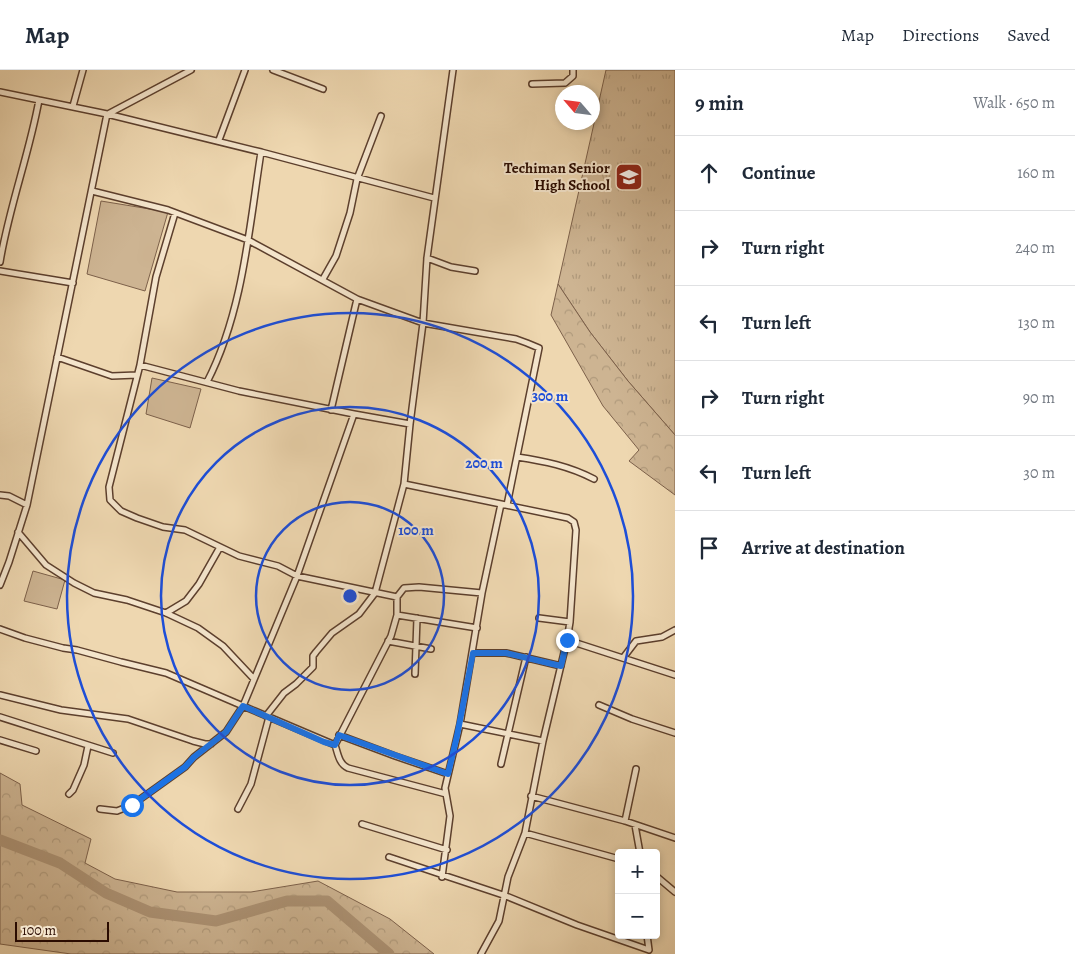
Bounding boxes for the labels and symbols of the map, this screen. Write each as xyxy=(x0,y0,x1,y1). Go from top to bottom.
north arrow xyxy=(555,85,600,130)
place label: Techiman Senior High School xyxy=(504,158,610,195)
school or university icon: Techiman Senior High School xyxy=(614,162,644,192)
text: 300 m xyxy=(532,386,569,406)
text: 200 m xyxy=(465,453,503,473)
text: 100 m xyxy=(398,520,434,540)
centre of rings xyxy=(341,587,359,605)
route end xyxy=(556,629,579,652)
route start xyxy=(121,794,144,817)
scale bar xyxy=(15,919,109,942)

